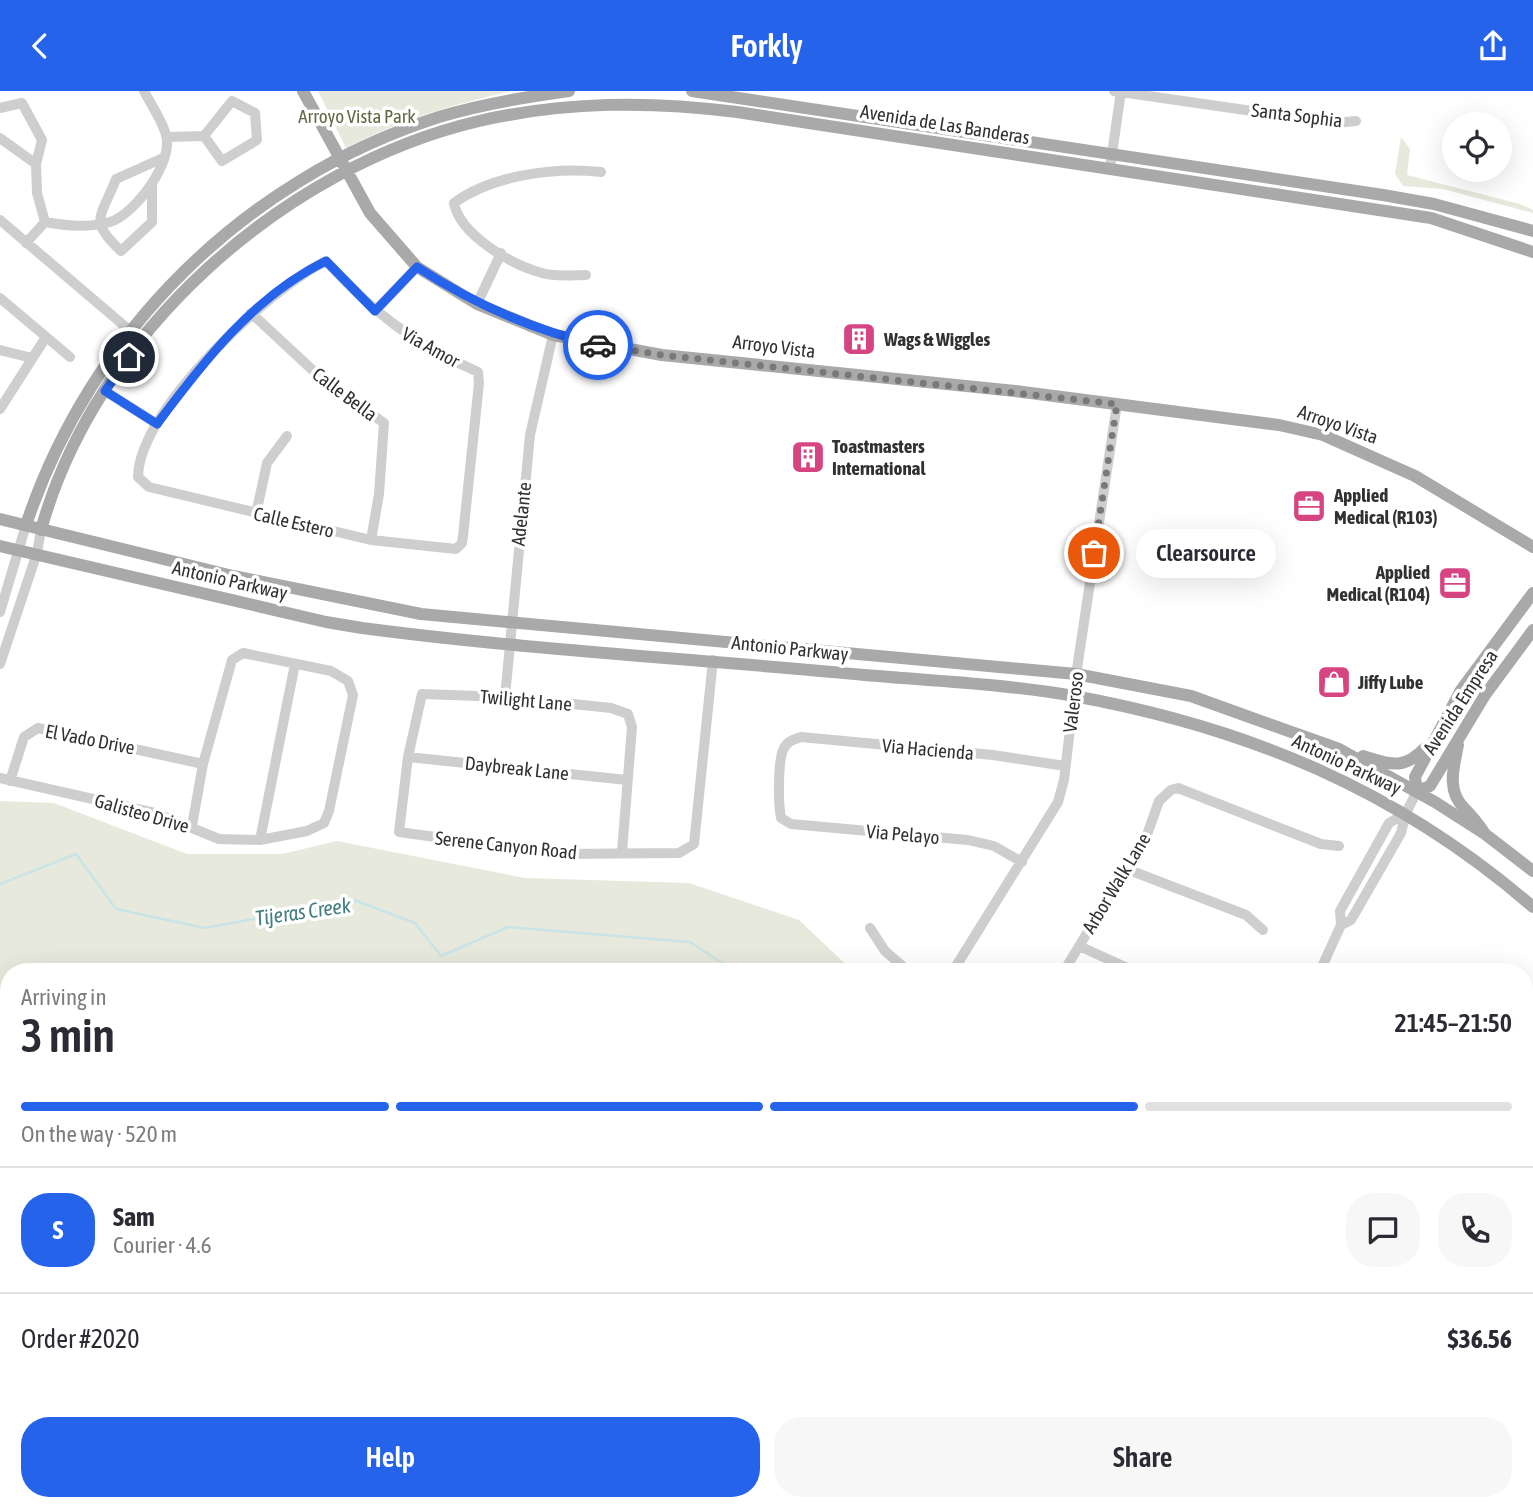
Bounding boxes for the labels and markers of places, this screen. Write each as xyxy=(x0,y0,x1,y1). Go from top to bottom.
building icon: Wags & Wiggles xyxy=(840,320,878,358)
pin xyxy=(99,327,159,387)
place label: Wags & Wiggles xyxy=(883,328,991,350)
place label: Toastmasters International xyxy=(832,435,926,479)
building icon: Toastmasters International xyxy=(789,438,827,476)
place label: Applied Medical (R103) xyxy=(1333,484,1438,528)
office icon: Applied Medical (R103) xyxy=(1290,487,1328,525)
pin xyxy=(1064,523,1124,583)
callout: Clearsource xyxy=(1136,529,1276,577)
place label: Applied Medical (R104) xyxy=(1326,561,1430,605)
office icon: Applied Medical (R104) xyxy=(1436,564,1474,602)
shop icon: Jiffy Lube xyxy=(1315,663,1353,701)
place label: Jiffy Lube xyxy=(1357,671,1424,693)

